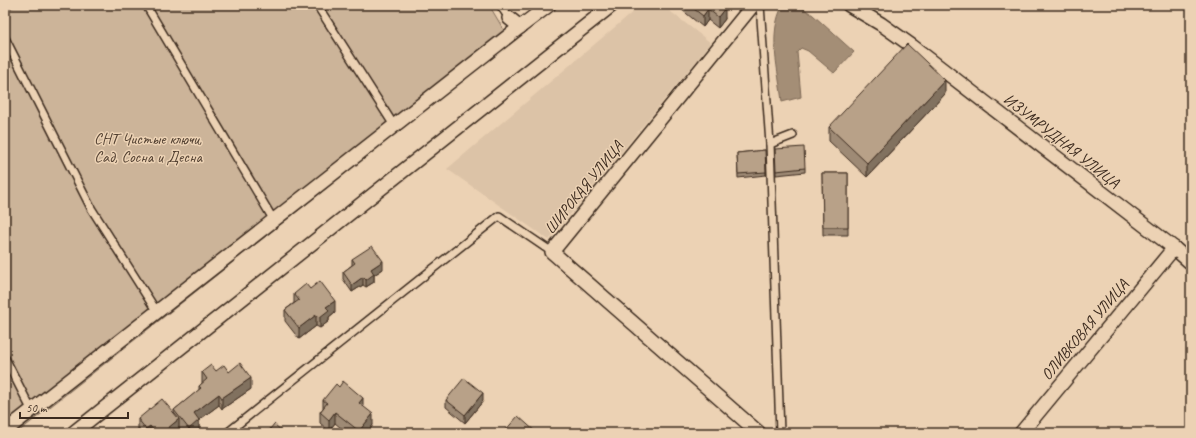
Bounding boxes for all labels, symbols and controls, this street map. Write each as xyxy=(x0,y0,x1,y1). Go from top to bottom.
street label: ИЗУМРУДНАЯ УЛИЦА xyxy=(999,89,1124,193)
park label: СНТ Чистые ключи, Сад, Сосна и Десна xyxy=(94,129,203,167)
street label: ШИРОКАЯ УЛИЦА xyxy=(540,136,628,238)
street label: ОЛИВКОВАЯ УЛИЦА xyxy=(1037,274,1133,384)
scale bar xyxy=(20,394,128,420)
text: 50 m xyxy=(26,400,48,416)

